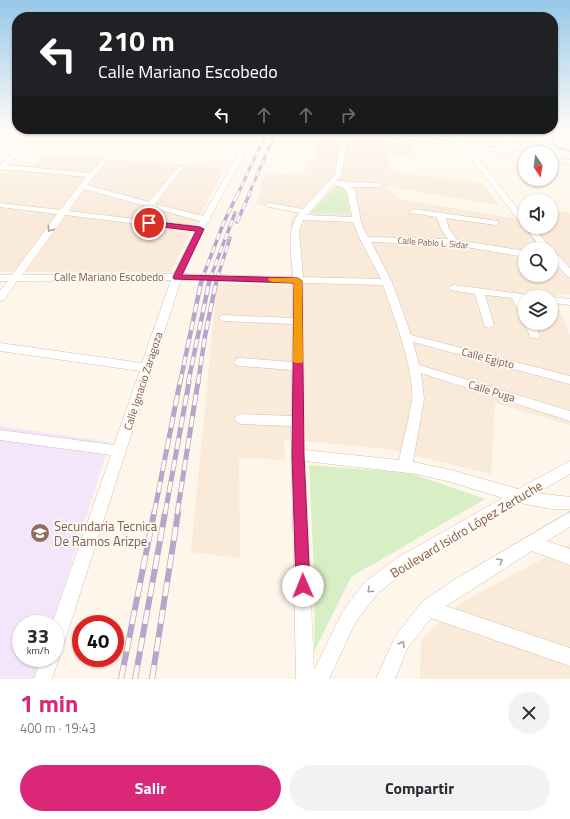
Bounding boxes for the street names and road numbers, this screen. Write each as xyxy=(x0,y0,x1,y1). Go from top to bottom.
street label: Calle Pablo L. Sidar xyxy=(397,234,469,251)
street label: Calle Mariano Escobedo xyxy=(54,269,164,285)
street label: Calle Ignacio Zaragoza xyxy=(120,329,167,432)
street label: Calle Egipto xyxy=(460,343,516,373)
street label: Calle Puga xyxy=(467,376,518,406)
street label: Boulevard Isidro López Zertuche xyxy=(386,475,546,583)

